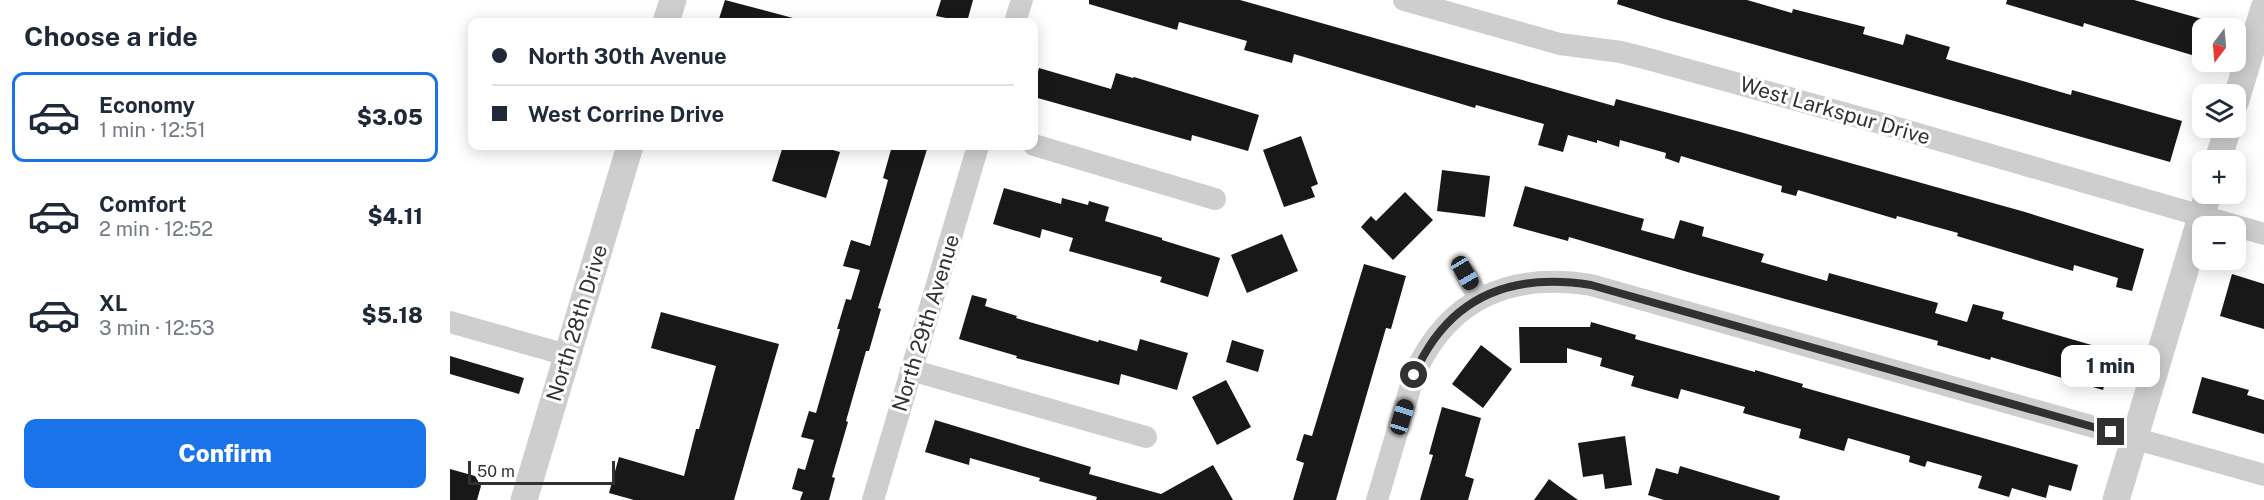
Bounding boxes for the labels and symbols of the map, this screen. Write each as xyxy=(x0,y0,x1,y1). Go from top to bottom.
north arrow xyxy=(2192,18,2246,72)
street label: West Larkspur Drive xyxy=(1737,71,1933,150)
street label: North 29th Avenue xyxy=(887,231,964,414)
street label: North 28th Drive xyxy=(541,241,612,404)
car xyxy=(1448,253,1482,293)
callout: 1 min xyxy=(2062,345,2160,387)
route start xyxy=(1400,361,1427,388)
car xyxy=(1388,397,1416,437)
route end xyxy=(2097,418,2124,445)
scale bar xyxy=(468,458,615,486)

